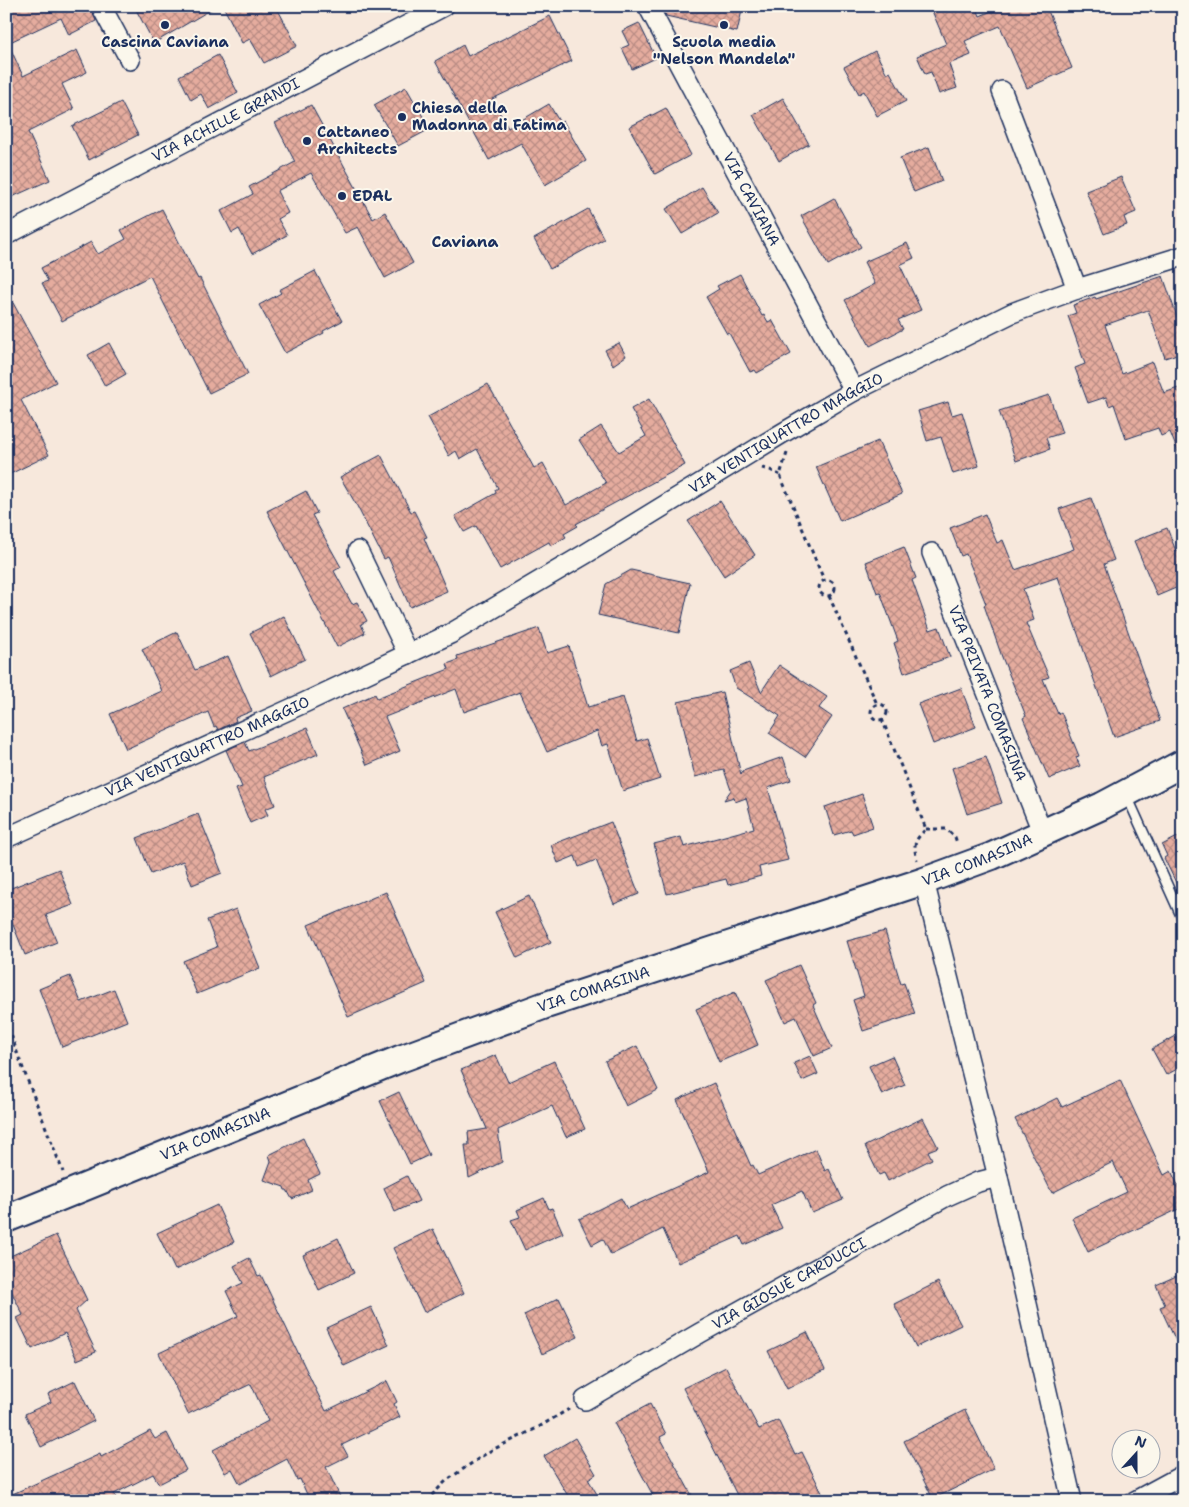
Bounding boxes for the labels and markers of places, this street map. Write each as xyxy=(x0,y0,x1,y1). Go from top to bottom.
marker: Cascina Caviana xyxy=(159,19,171,31)
marker: Scuola media "Nelson Mandela" xyxy=(718,19,730,31)
place label: Cascina Caviana xyxy=(101,32,230,52)
place label: Scuola media "Nelson Mandela" xyxy=(653,32,796,69)
place label: Chiesa della Madonna di Fatima xyxy=(412,98,568,135)
marker: Chiesa della Madonna di Fatima xyxy=(396,111,408,123)
place label: Cattaneo Architects xyxy=(317,122,398,159)
marker: Cattaneo Architects xyxy=(301,135,313,147)
place label: EDAL xyxy=(352,186,392,206)
marker: EDAL xyxy=(336,190,348,202)

